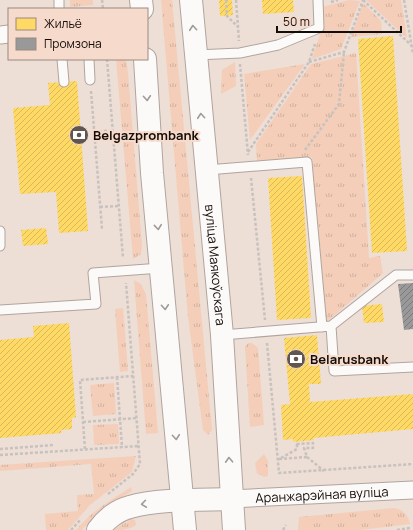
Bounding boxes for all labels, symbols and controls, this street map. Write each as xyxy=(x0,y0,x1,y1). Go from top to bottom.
legend xyxy=(8,8,148,60)
scale bar xyxy=(277,8,401,34)
text: 50 m xyxy=(283,13,310,30)
text: Жильё xyxy=(44,15,82,32)
one-way arrow xyxy=(189,25,198,31)
text: Промзона xyxy=(44,35,102,52)
one-way arrow xyxy=(143,95,152,101)
one-way arrow xyxy=(197,113,206,120)
bank icon: Belgazprombank xyxy=(68,124,90,146)
place label: Belgazprombank xyxy=(93,126,200,144)
street label: вуліца Маякоўскага xyxy=(201,203,230,326)
one-way arrow xyxy=(153,224,162,231)
one-way arrow xyxy=(161,304,170,310)
bank icon: Belarusbank xyxy=(285,348,307,370)
place label: Belarusbank xyxy=(310,350,389,368)
one-way arrow xyxy=(172,434,181,440)
one-way arrow xyxy=(224,457,233,463)
street label: Аранжарэйная вуліца xyxy=(255,482,389,507)
one-way arrow xyxy=(141,500,147,509)

